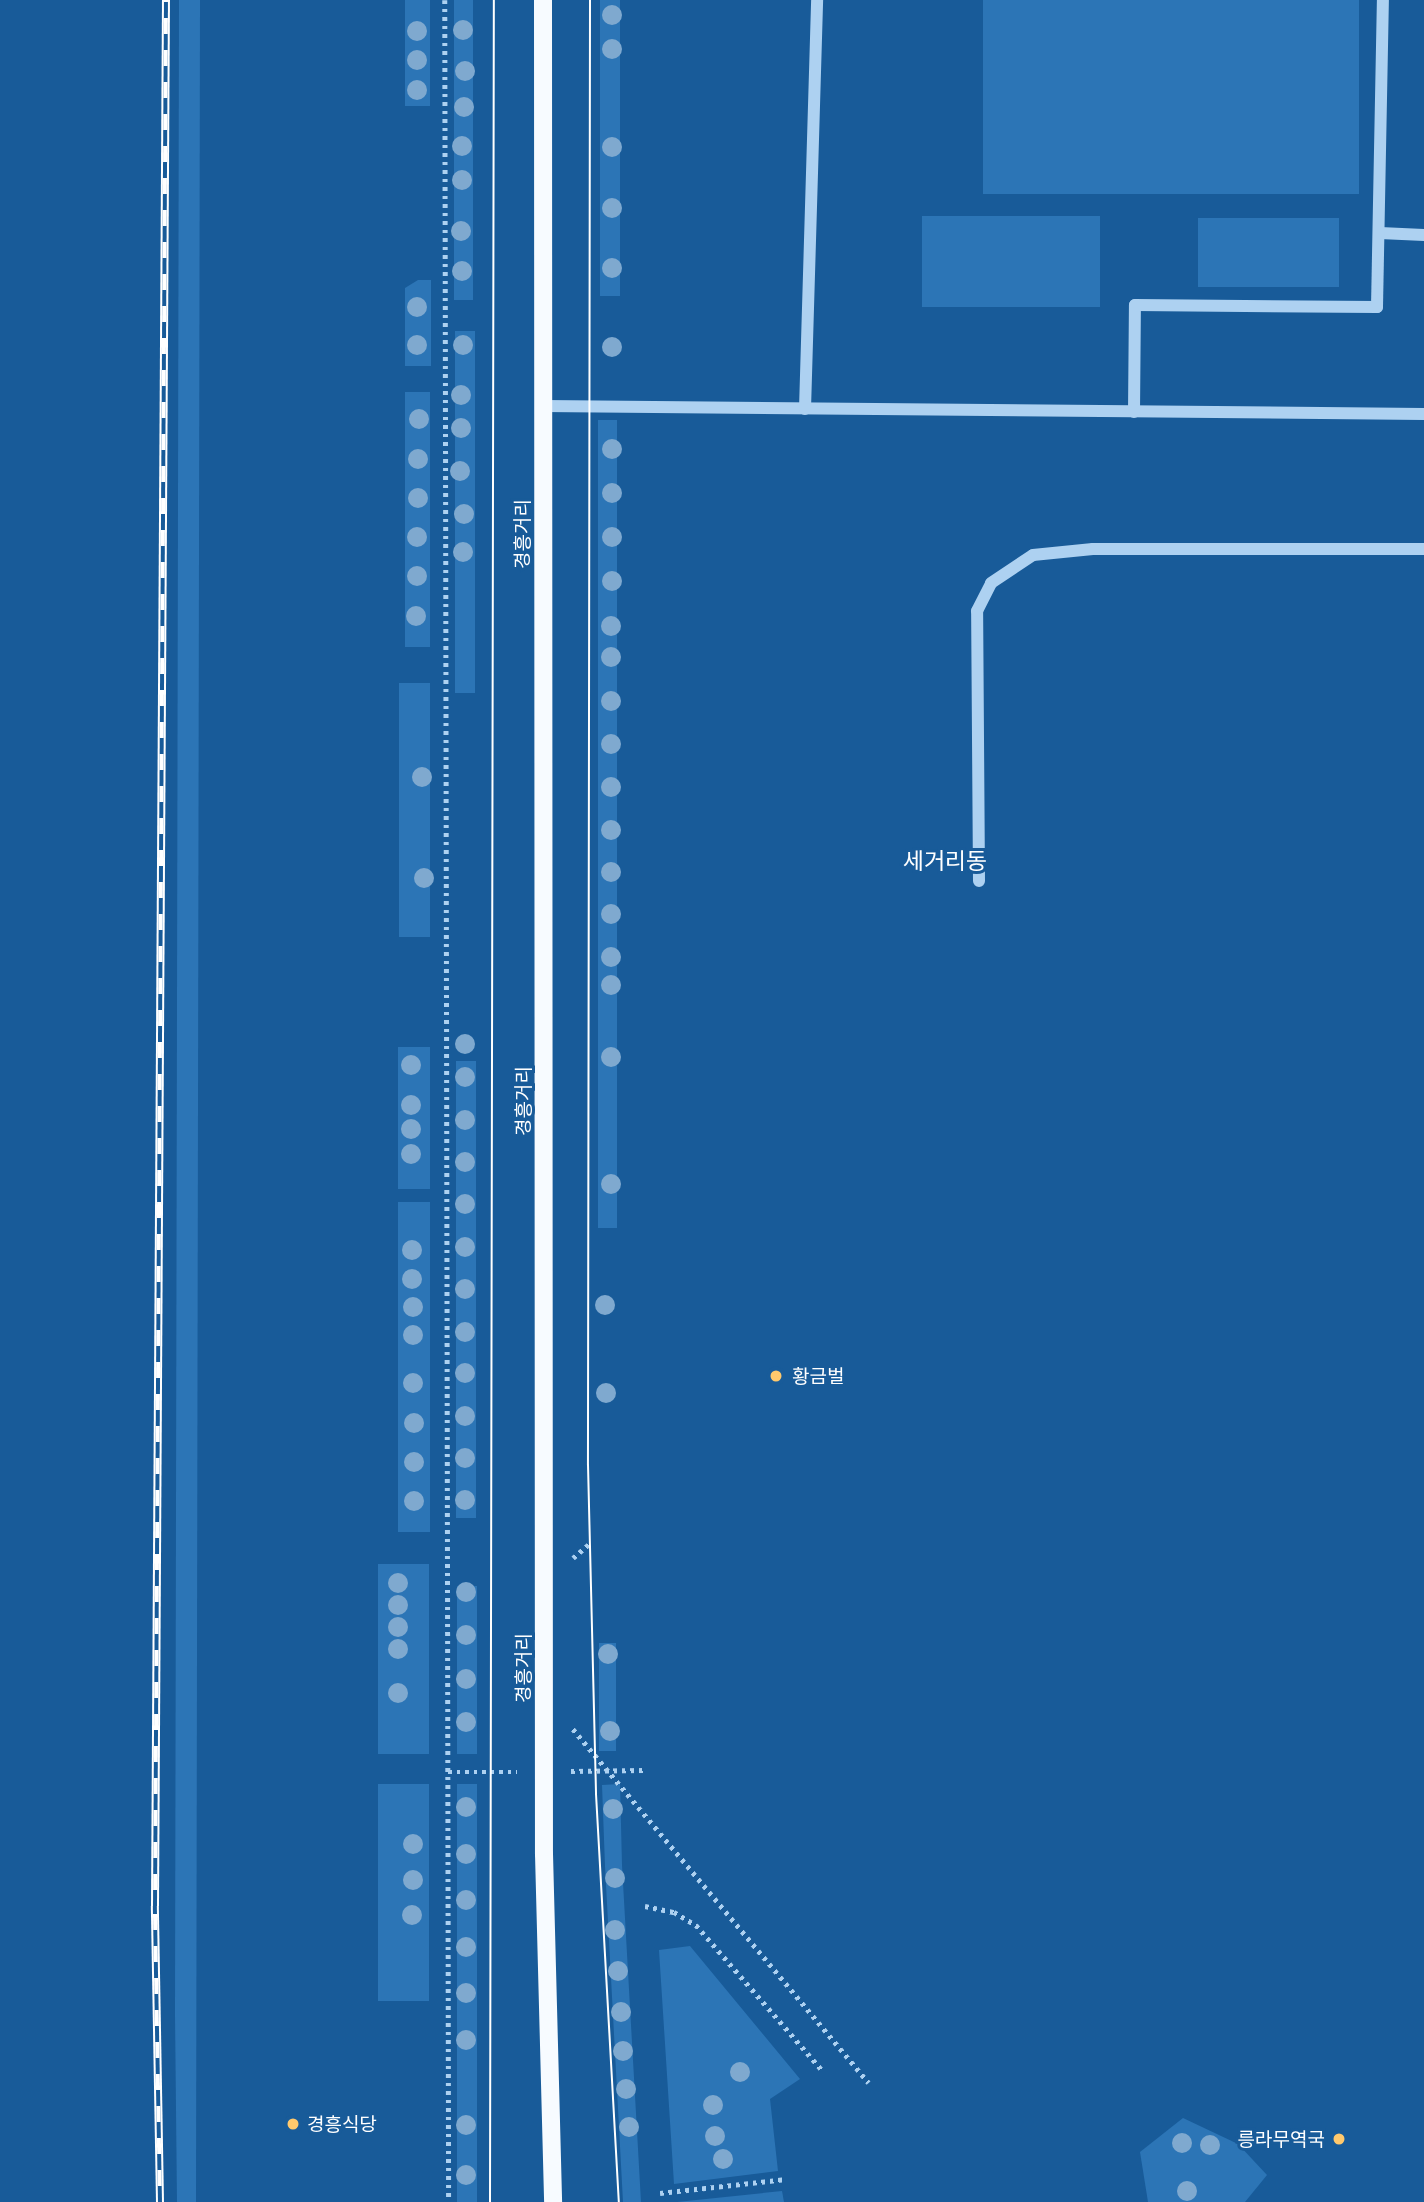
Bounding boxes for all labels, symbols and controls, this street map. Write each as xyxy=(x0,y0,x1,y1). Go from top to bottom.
street label: 경흥거리 xyxy=(511,499,533,569)
district label: 세거리동 xyxy=(903,846,987,874)
street label: 경흥거리 xyxy=(512,1066,534,1136)
place label: 황금벌 xyxy=(792,1365,844,1387)
marker: 황금벌 xyxy=(766,1366,786,1386)
street label: 경흥거리 xyxy=(512,1633,534,1703)
place label: 경흥식당 xyxy=(307,2113,377,2135)
marker: 경흥식당 xyxy=(285,2116,301,2132)
place label: 릉라무역국 xyxy=(1238,2128,1325,2150)
marker: 릉라무역국 xyxy=(1331,2131,1347,2147)

